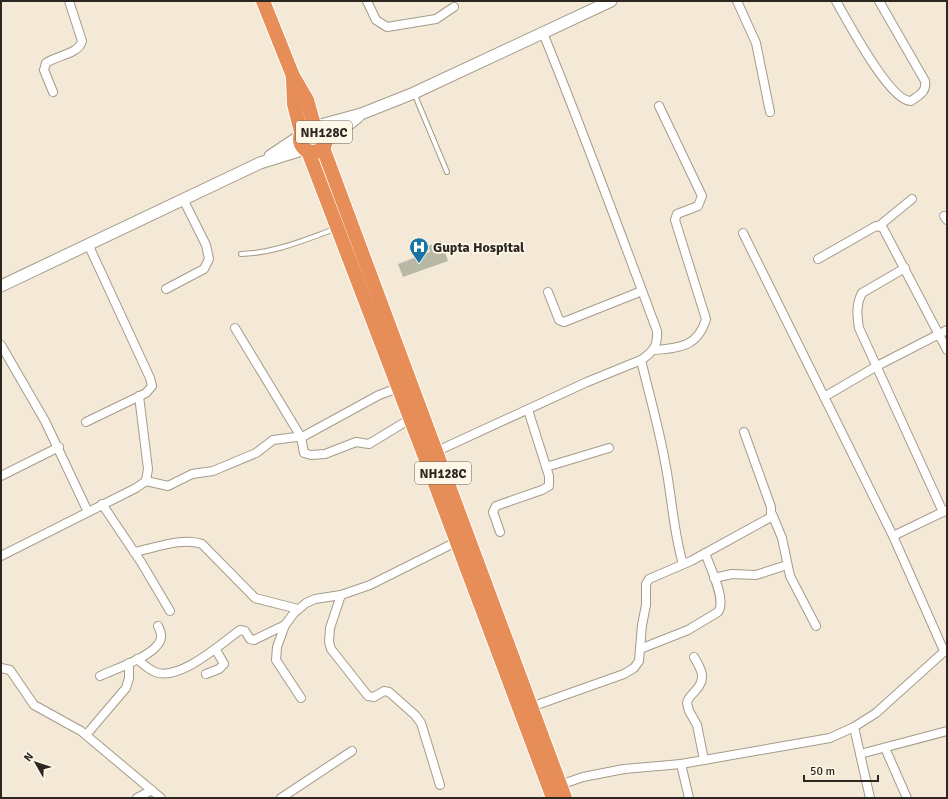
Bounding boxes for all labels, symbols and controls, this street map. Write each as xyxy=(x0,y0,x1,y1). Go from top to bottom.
road number: NH128C xyxy=(296,121,352,143)
hospital icon: Gupta Hospital xyxy=(408,236,430,264)
place label: Gupta Hospital xyxy=(433,239,525,256)
road number: NH128C xyxy=(415,462,471,484)
north arrow xyxy=(16,743,56,783)
text: N xyxy=(21,750,36,764)
scale bar xyxy=(804,757,878,783)
text: 50 m xyxy=(810,764,835,779)

